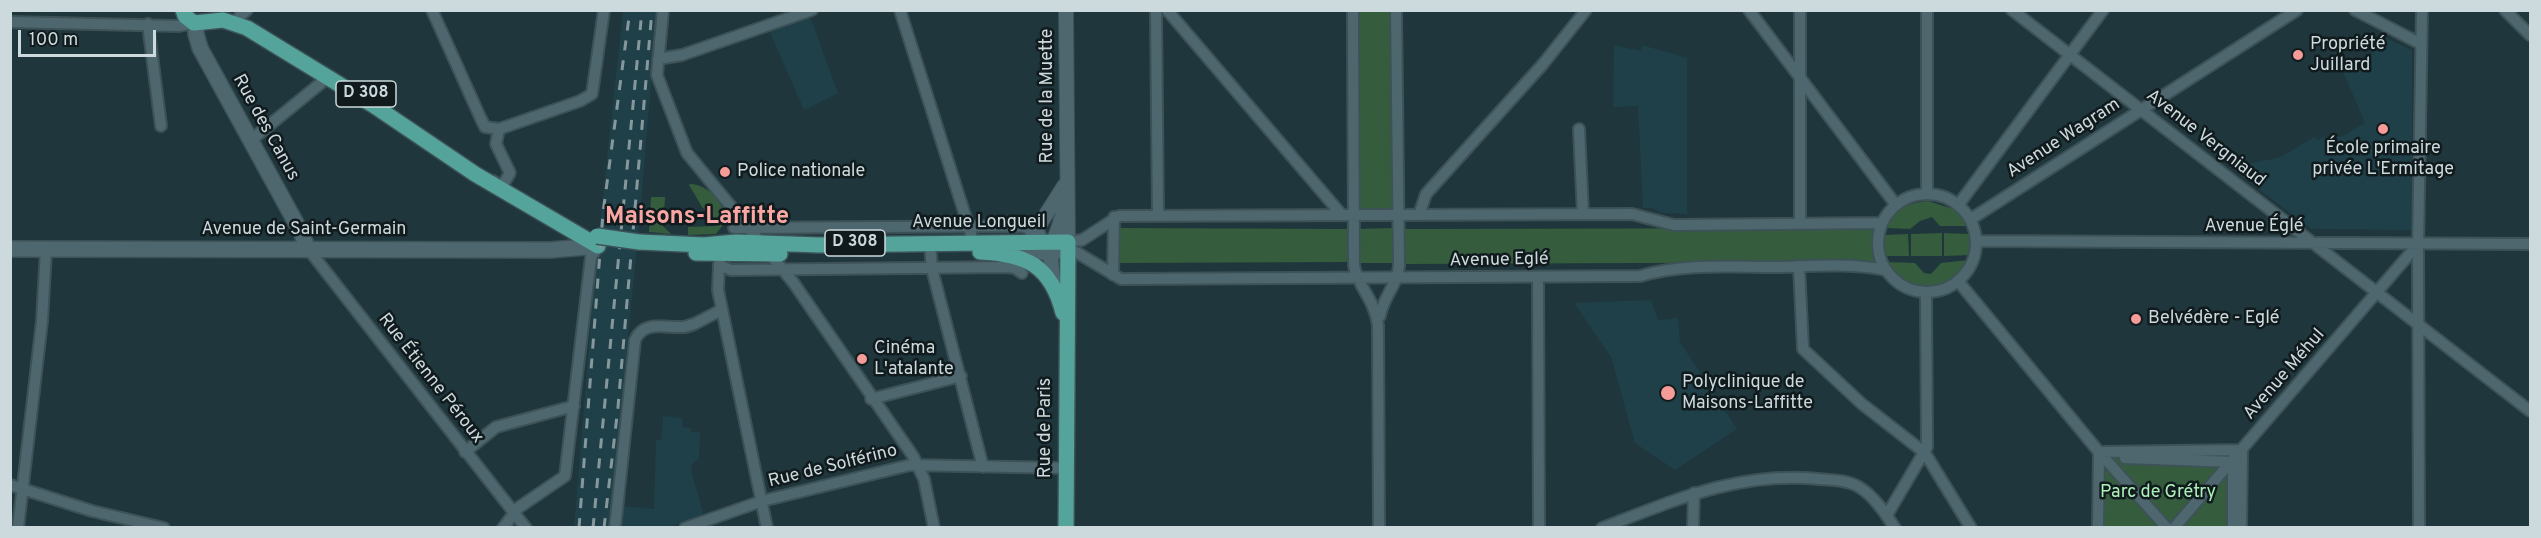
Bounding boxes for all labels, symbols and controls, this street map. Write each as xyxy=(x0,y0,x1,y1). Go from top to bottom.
scale bar xyxy=(21,18,159,56)
text: 100 m xyxy=(29,29,78,52)
street label: Rue de la Muette xyxy=(1037,29,1059,163)
place label: Propriété Juillard xyxy=(2310,34,2385,76)
marker: Propriété Juillard xyxy=(2291,48,2305,62)
street label: Rue des Canus xyxy=(227,71,303,185)
road number: D 308 xyxy=(336,81,396,107)
street label: Avenue Vergniaud xyxy=(2141,86,2269,192)
street label: Avenue Wagram xyxy=(2003,94,2125,184)
marker: École primaire privée L'Ermitage xyxy=(2376,122,2390,136)
place label: École primaire privée L'Ermitage xyxy=(2312,138,2454,180)
place label: Police nationale xyxy=(737,161,865,183)
marker: Police nationale xyxy=(718,165,732,179)
district label: Maisons-Laffitte xyxy=(605,204,789,232)
street label: Avenue Longueil xyxy=(912,212,1046,234)
street label: Avenue Églé xyxy=(2204,216,2304,238)
street label: Avenue de Saint-Germain xyxy=(202,219,406,241)
road number: D 308 xyxy=(825,230,885,256)
street label: Avenue Eglé xyxy=(1449,249,1549,273)
place label: Belvédère - Eglé xyxy=(2148,308,2280,330)
street label: Rue Étienne Péroux xyxy=(372,310,488,448)
marker: Belvédère - Eglé xyxy=(2129,312,2143,326)
street label: Avenue Méhul xyxy=(2240,325,2330,425)
place label: Cinéma L'atalante xyxy=(874,338,954,380)
marker: Cinéma L'atalante xyxy=(855,352,869,366)
place label: Polyclinique de Maisons-Laffitte xyxy=(1682,372,1813,415)
street label: Rue de Paris xyxy=(1035,378,1057,478)
marker: Polyclinique de Maisons-Laffitte xyxy=(1659,384,1677,402)
street label: Rue de Solférino xyxy=(766,441,900,493)
park label: Parc de Grétry xyxy=(2100,482,2216,504)

